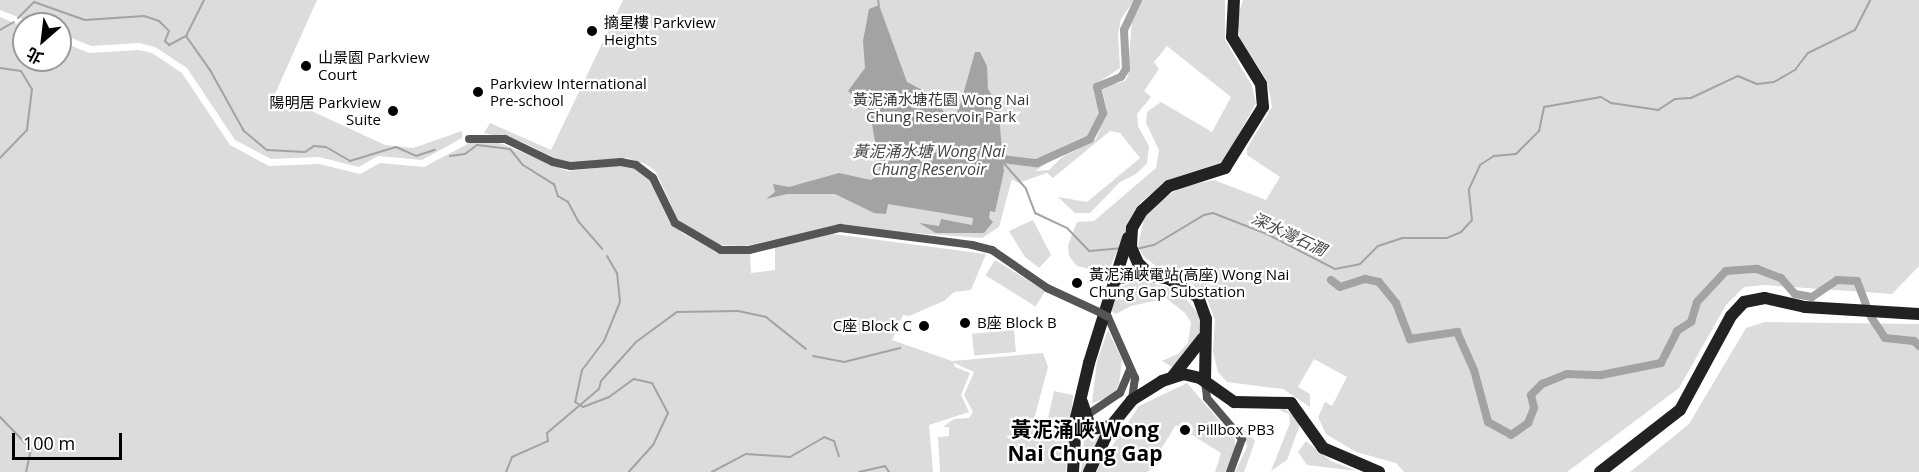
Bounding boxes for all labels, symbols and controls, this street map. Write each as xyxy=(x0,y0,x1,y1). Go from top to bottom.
north arrow xyxy=(12,12,72,72)
place label: 摘星樓 Parkview Heights xyxy=(604,13,716,48)
marker: 摘星樓 Parkview Heights xyxy=(585,24,599,38)
text: 北 xyxy=(22,43,47,70)
place label: 山景園 Parkview Court xyxy=(318,48,430,83)
marker: 山景園 Parkview Court xyxy=(299,59,313,73)
place label: Parkview International Pre-school xyxy=(490,74,647,109)
marker: Parkview International Pre-school xyxy=(471,85,485,99)
park label: 黃泥涌水塘花園 Wong Nai Chung Reservoir Park xyxy=(853,90,1029,125)
place label: 陽明居 Parkview Suite xyxy=(269,93,381,128)
marker: 陽明居 Parkview Suite xyxy=(386,104,400,118)
water label: 黃泥涌水塘 Wong Nai Chung Reservoir xyxy=(853,141,1005,179)
water label: 深水灣石澗 xyxy=(1249,208,1329,260)
place label: 黃泥涌峽電站(高座) Wong Nai Chung Gap Substation xyxy=(1089,265,1289,300)
marker: 黃泥涌峽電站(高座) Wong Nai Chung Gap Substation xyxy=(1070,276,1084,290)
place label: B座 Block B xyxy=(977,314,1057,332)
marker: B座 Block B xyxy=(958,316,972,330)
place label: C座 Block C xyxy=(833,317,912,335)
marker: C座 Block C xyxy=(917,319,931,333)
district label: 黃泥涌峽 Wong Nai Chung Gap xyxy=(998,416,1172,466)
scale bar xyxy=(15,421,124,459)
place label: Pillbox PB3 xyxy=(1197,421,1275,439)
marker: Pillbox PB3 xyxy=(1178,423,1192,437)
text: 100 m xyxy=(23,431,75,455)

